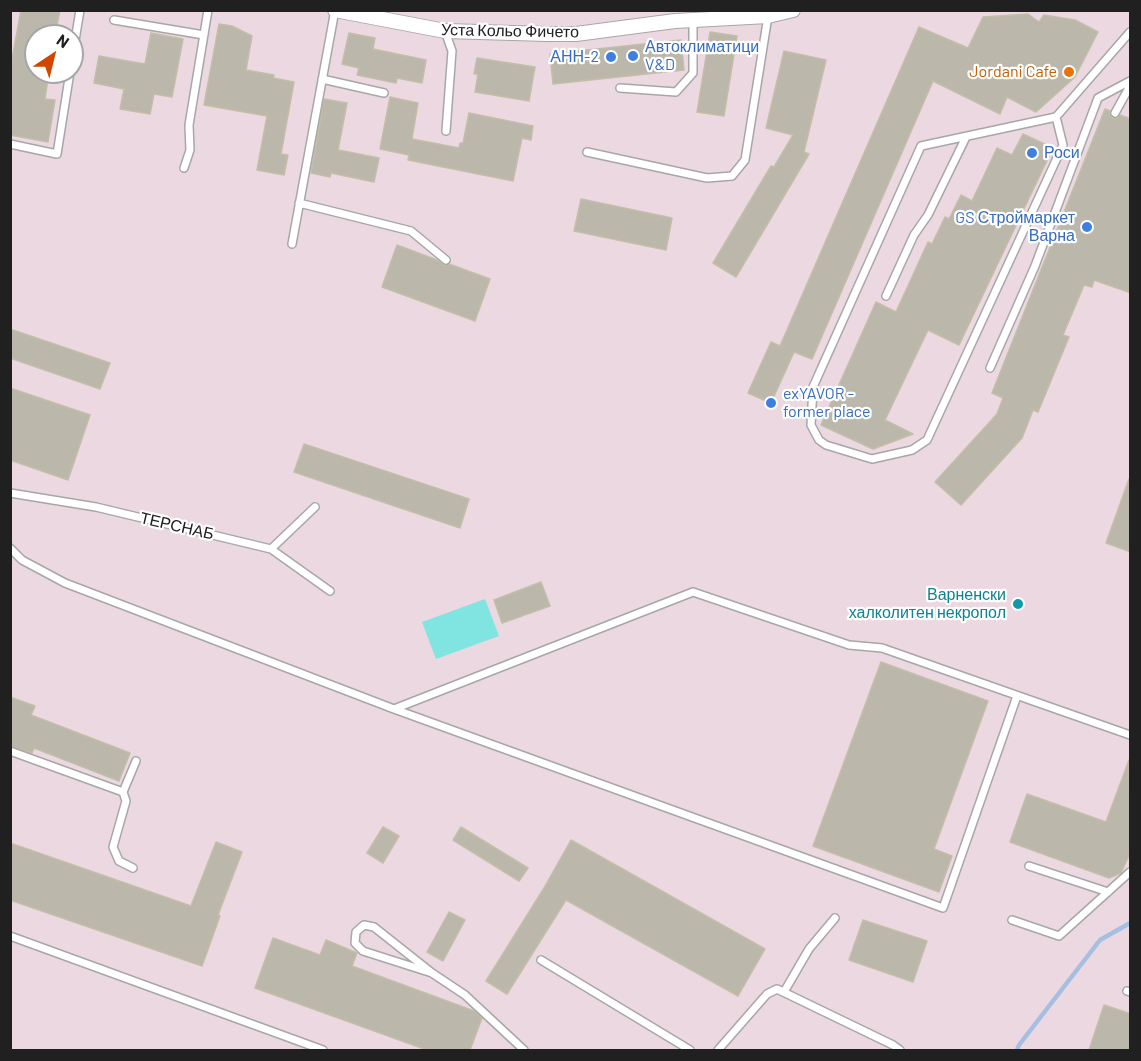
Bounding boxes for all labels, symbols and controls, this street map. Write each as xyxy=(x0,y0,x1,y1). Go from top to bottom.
street label: Уста Кольо Фичето xyxy=(441,20,579,42)
north arrow xyxy=(24,24,84,84)
text: N xyxy=(54,30,73,51)
place label: Автоклиматици V&D xyxy=(645,37,759,75)
place label: АНН-2 xyxy=(550,47,599,67)
marker: Автоклиматици V&D xyxy=(626,49,640,63)
marker: АНН-2 xyxy=(604,50,618,64)
place label: Jordani Cafe xyxy=(969,62,1057,82)
marker: Jordani Cafe xyxy=(1062,65,1076,79)
place label: Роси xyxy=(1044,143,1080,163)
marker: Роси xyxy=(1025,146,1039,160)
place label: GS Строймаркет Варна xyxy=(955,208,1075,246)
marker: GS Строймаркет Варна xyxy=(1080,220,1094,234)
place label: exYAVOR - former place xyxy=(783,384,871,422)
marker: exYAVOR - former place xyxy=(764,396,778,410)
street label: ТЕРСНАБ xyxy=(138,508,216,544)
place label: Варненски халколитен некропол xyxy=(849,585,1006,623)
marker: Варненски халколитен некропол xyxy=(1011,597,1025,611)

